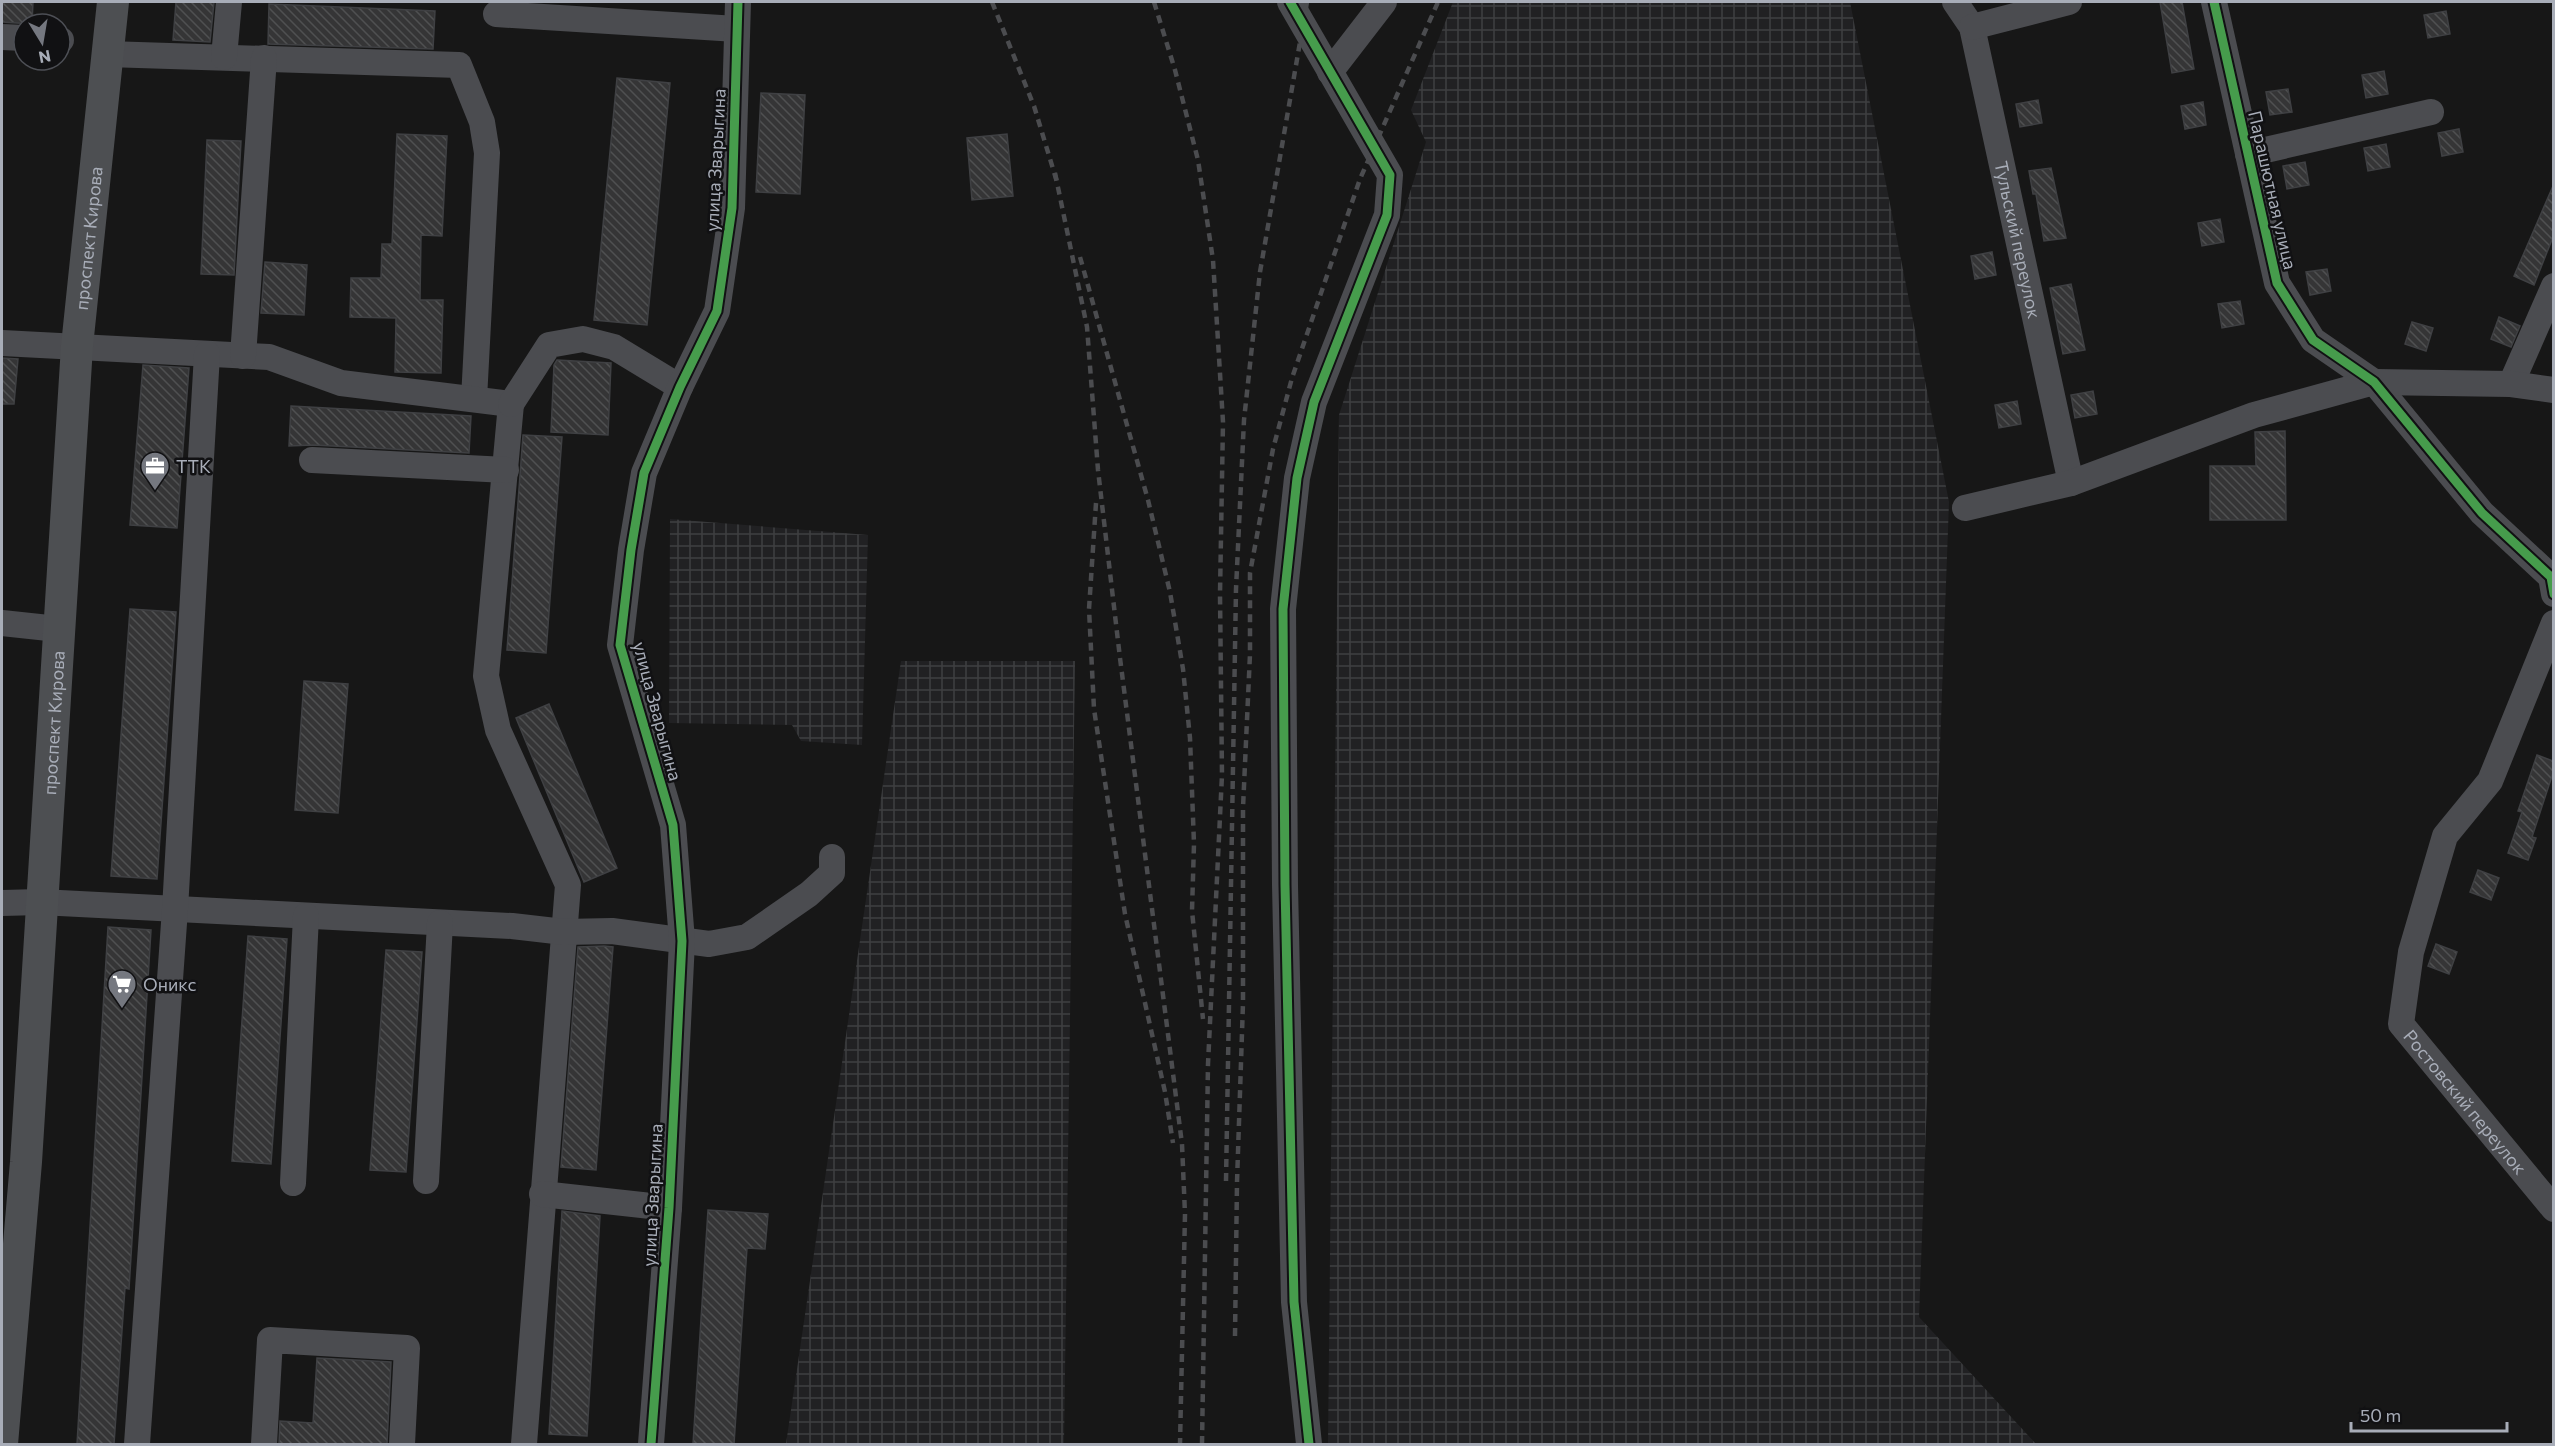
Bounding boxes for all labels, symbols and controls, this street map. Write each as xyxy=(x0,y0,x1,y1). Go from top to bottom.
north arrow xyxy=(12,12,72,72)
text: N xyxy=(37,47,53,68)
street label: улица Зварыгина xyxy=(700,88,730,232)
street label: Парашютная улица xyxy=(2244,108,2302,272)
street label: Тульский переулок xyxy=(1990,159,2046,321)
street label: проспект Кирова xyxy=(70,165,107,311)
office icon: ТТК xyxy=(139,450,171,492)
place label: ТТК xyxy=(176,455,211,477)
street label: улица Зварыгина xyxy=(629,639,687,783)
street label: проспект Кирова xyxy=(38,650,69,796)
supermarket icon: Оникс xyxy=(106,968,138,1010)
place label: Оникс xyxy=(143,973,197,995)
street label: Ростовский переулок xyxy=(2399,1025,2532,1179)
street label: улица Зварыгина xyxy=(637,1123,667,1267)
scale bar xyxy=(2351,1395,2507,1433)
text: 50 m xyxy=(2360,1404,2401,1426)

